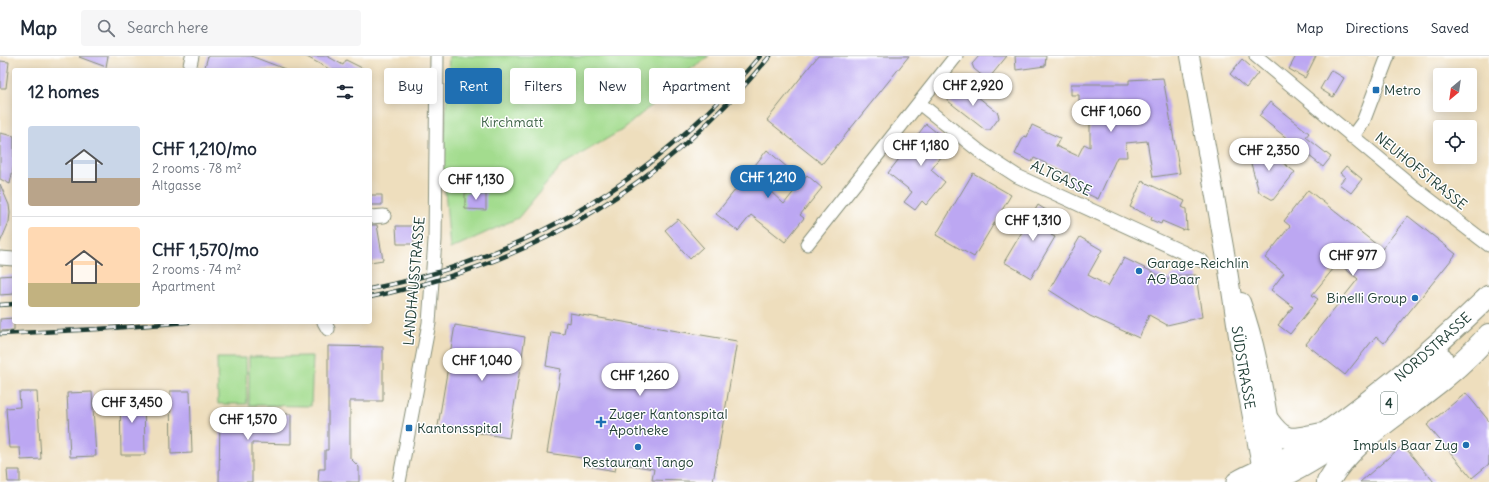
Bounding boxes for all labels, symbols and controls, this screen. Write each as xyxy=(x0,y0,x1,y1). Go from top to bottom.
search box xyxy=(81,10,361,46)
text: Map xyxy=(20,16,57,40)
icon: search xyxy=(95,17,117,39)
text: Search here xyxy=(127,18,208,37)
text: Map xyxy=(1296,19,1323,37)
text: Directions xyxy=(1345,19,1409,37)
text: Saved xyxy=(1431,19,1469,37)
chip: Buy xyxy=(384,68,437,104)
chip: Rent xyxy=(445,68,502,104)
chip: Filters xyxy=(510,68,576,104)
chip: New xyxy=(584,68,641,104)
chip: Apartment xyxy=(649,68,745,104)
north arrow xyxy=(1433,68,1477,112)
map controls xyxy=(1433,68,1477,164)
pin: CHF 2,920 xyxy=(927,73,1019,107)
text: CHF 2,920 xyxy=(942,77,1004,94)
text: 12 homes xyxy=(28,81,99,103)
icon: filters xyxy=(334,81,356,103)
place label: Metro xyxy=(1384,81,1421,99)
marker: Metro xyxy=(1371,85,1381,95)
pin: CHF 1,060 xyxy=(1065,99,1157,133)
text: CHF 1,060 xyxy=(1081,103,1141,120)
park label: Kirchmatt xyxy=(481,113,543,131)
button: locate xyxy=(1433,120,1477,164)
street label: NEUHOFSTRASSE xyxy=(1371,128,1471,214)
pin: CHF 1,180 xyxy=(875,133,967,167)
text: CHF 1,180 xyxy=(893,137,949,154)
text: CHF 1,210/mo xyxy=(152,138,257,160)
pin: CHF 2,350 xyxy=(1223,138,1315,172)
icon: home xyxy=(60,142,108,190)
text: CHF 2,350 xyxy=(1238,142,1300,159)
street label: ALTGASSE xyxy=(1028,156,1094,200)
text: 2 rooms · 78 m² xyxy=(152,160,242,177)
pin: CHF 1,210 xyxy=(722,165,814,199)
pin: CHF 1,130 xyxy=(430,167,522,201)
text: CHF 1,210 xyxy=(740,169,796,186)
text: CHF 1,130 xyxy=(448,171,504,188)
text: Altgasse xyxy=(152,177,201,194)
pin: CHF 1,310 xyxy=(987,208,1079,242)
text: CHF 1,310 xyxy=(1004,212,1062,229)
street label: LANDHAUSSTRASSE xyxy=(399,216,429,346)
text: CHF 1,570/mo xyxy=(152,239,259,261)
icon: home xyxy=(60,243,108,291)
pin: CHF 977 xyxy=(1316,243,1390,277)
text: CHF 977 xyxy=(1329,247,1377,264)
place label: Garage-Reichlin AG Baar xyxy=(1147,254,1249,288)
text: 2 rooms · 74 m² xyxy=(152,261,241,278)
marker: Garage-Reichlin AG Baar xyxy=(1134,266,1144,276)
text: Apartment xyxy=(152,278,215,295)
place label: Binelli Group xyxy=(1327,289,1407,307)
marker: Binelli Group xyxy=(1410,293,1420,303)
street label: NORDSTRASSE xyxy=(1391,308,1475,386)
street label: SÜDSTRASSE xyxy=(1228,325,1259,411)
pin: CHF 1,040 xyxy=(436,348,528,382)
text: CHF 1,040 xyxy=(452,352,512,369)
pin: CHF 1,260 xyxy=(594,363,686,397)
text: CHF 1,260 xyxy=(610,367,670,384)
pin: CHF 3,450 xyxy=(86,390,178,424)
road number: 4 xyxy=(1381,392,1397,414)
text: CHF 3,450 xyxy=(101,394,163,411)
place label: Zuger Kantonspital Apotheke xyxy=(609,405,728,439)
pin: CHF 1,570 xyxy=(202,407,294,441)
text: CHF 1,570 xyxy=(219,411,277,428)
marker: Zuger Kantonspital Apotheke xyxy=(596,417,606,427)
place label: Kantonsspital xyxy=(417,419,502,437)
marker: Kantonsspital xyxy=(404,423,414,433)
place label: Impuls Baar Zug xyxy=(1353,436,1458,454)
marker: Impuls Baar Zug xyxy=(1461,440,1471,450)
marker: Restaurant Tango xyxy=(633,442,643,452)
place label: Restaurant Tango xyxy=(582,453,694,471)

